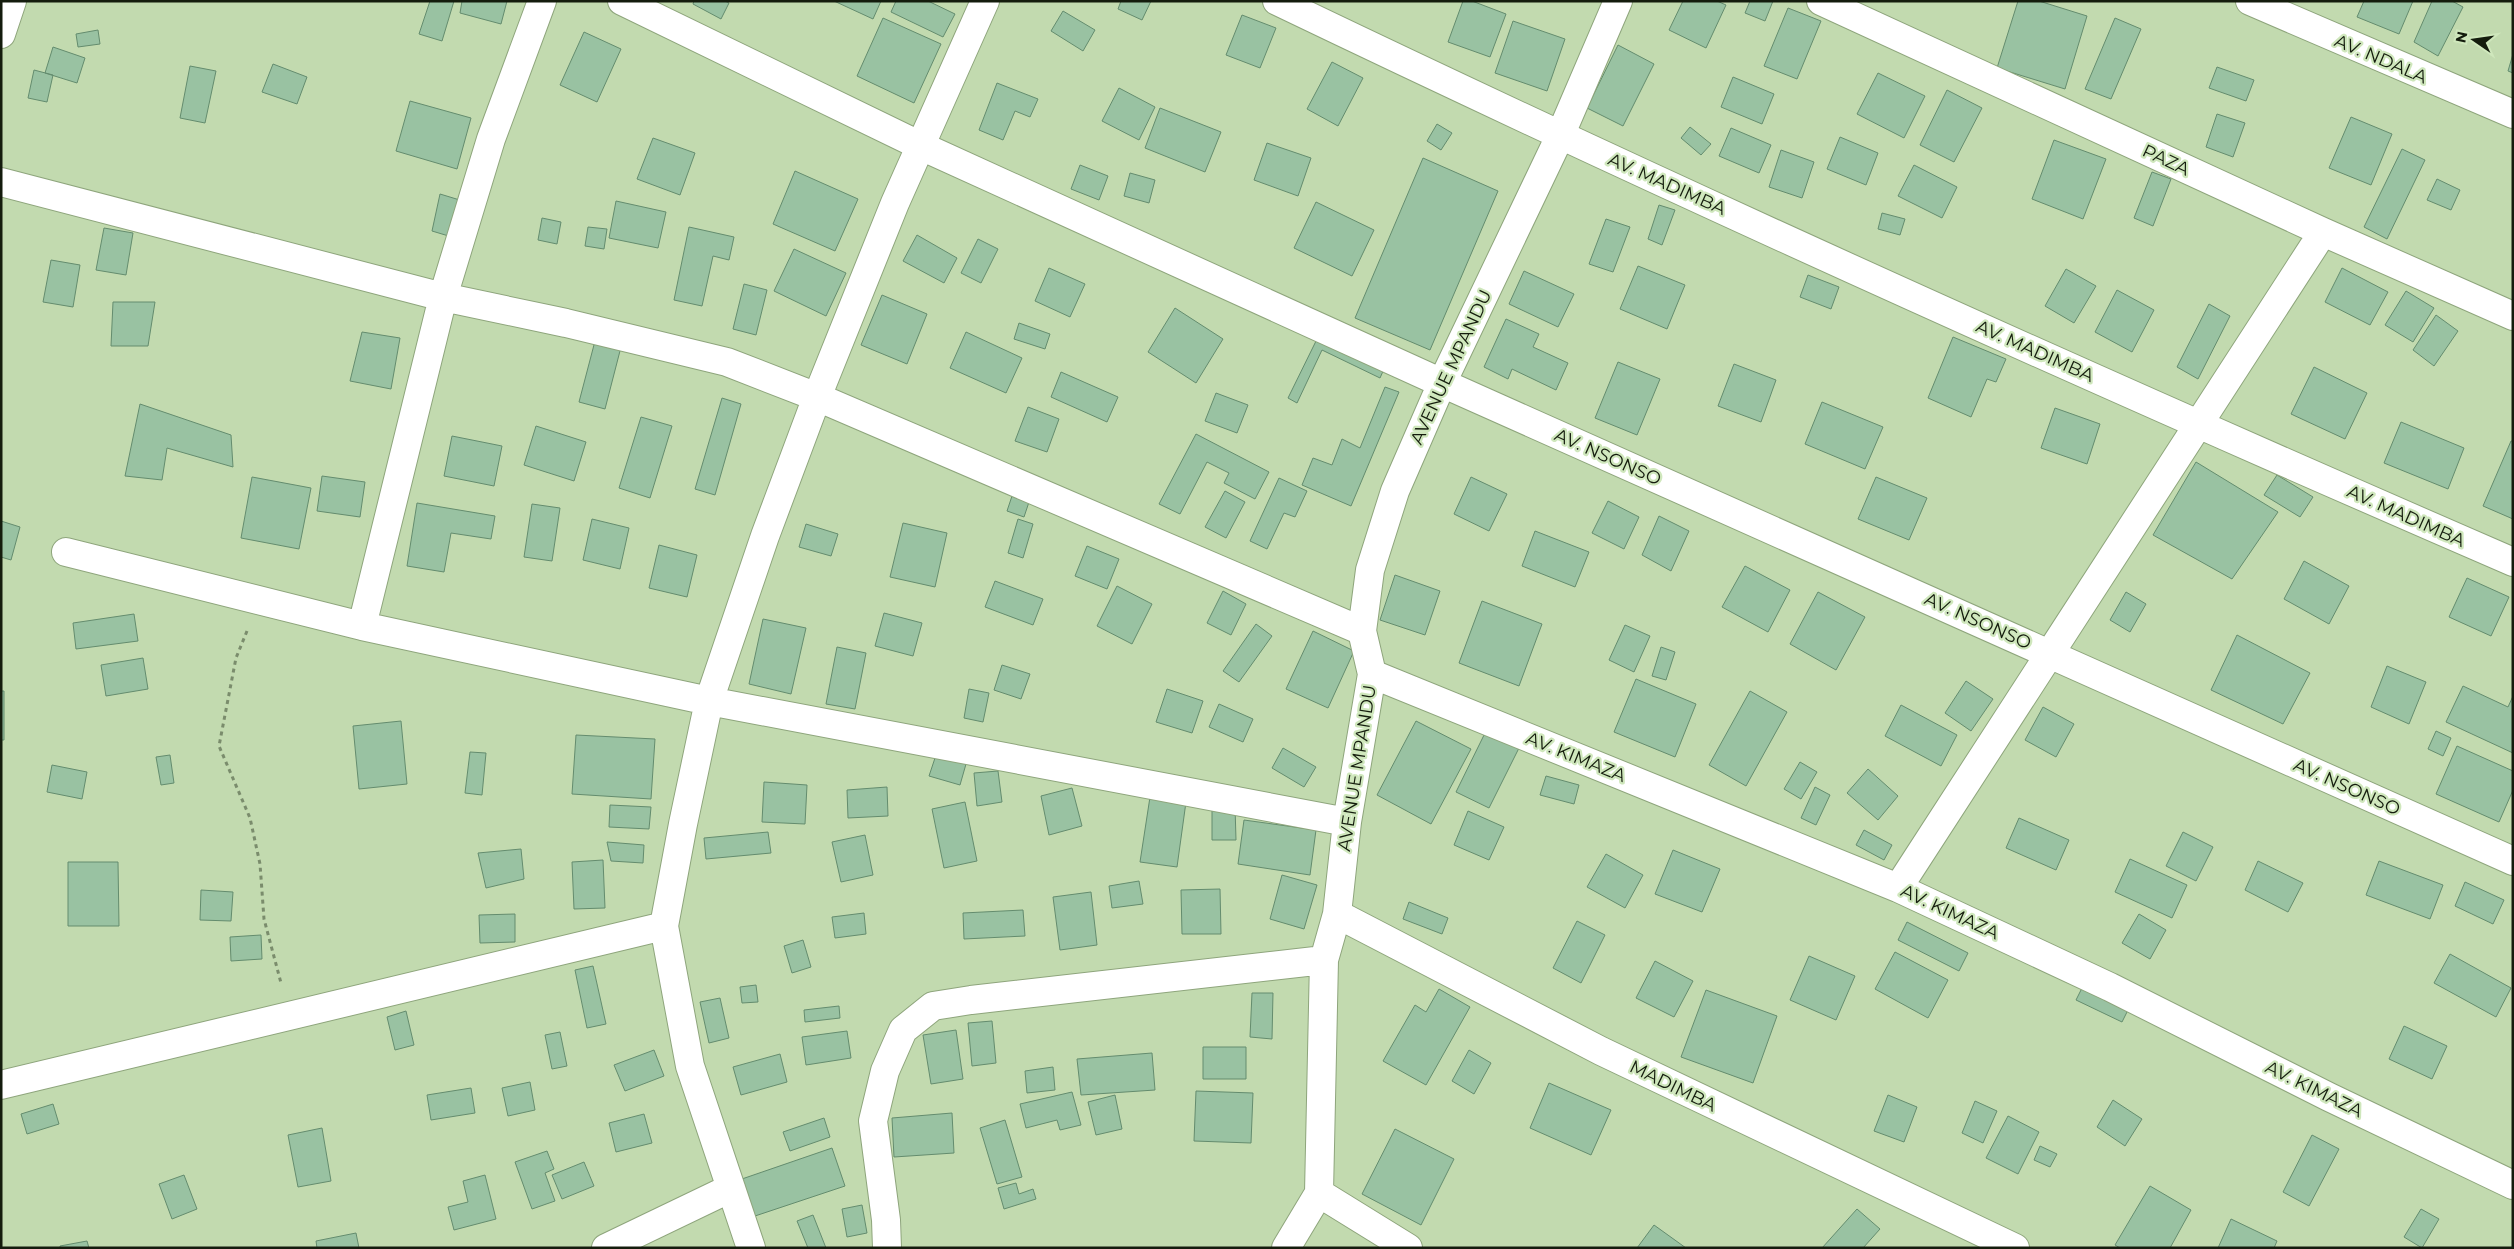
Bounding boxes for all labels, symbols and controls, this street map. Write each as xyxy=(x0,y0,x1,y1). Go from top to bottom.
north arrow xyxy=(2449,15,2499,65)
street label: AV. NDALA xyxy=(2331,30,2431,88)
text: N xyxy=(2451,30,2471,45)
street label: PAZA xyxy=(2139,140,2193,180)
street label: AV. MADIMBA xyxy=(1605,148,1729,220)
street label: AVENUE MPANDU xyxy=(1405,286,1497,448)
street label: AV. MADIMBA xyxy=(1973,315,2097,387)
street label: AV. NSONSO xyxy=(1551,424,1665,490)
street label: AV. MADIMBA xyxy=(2344,480,2468,552)
street label: AV. NSONSO xyxy=(1921,588,2035,654)
street label: AVENUE MPANDU xyxy=(1333,683,1381,853)
street label: AV. KIMAZA xyxy=(1523,727,1629,787)
street label: AV. NSONSO xyxy=(2290,754,2404,820)
street label: AV. KIMAZA xyxy=(1897,880,2003,944)
street label: MADIMBA xyxy=(1626,1056,1720,1117)
street label: AV. KIMAZA xyxy=(2262,1056,2366,1122)

